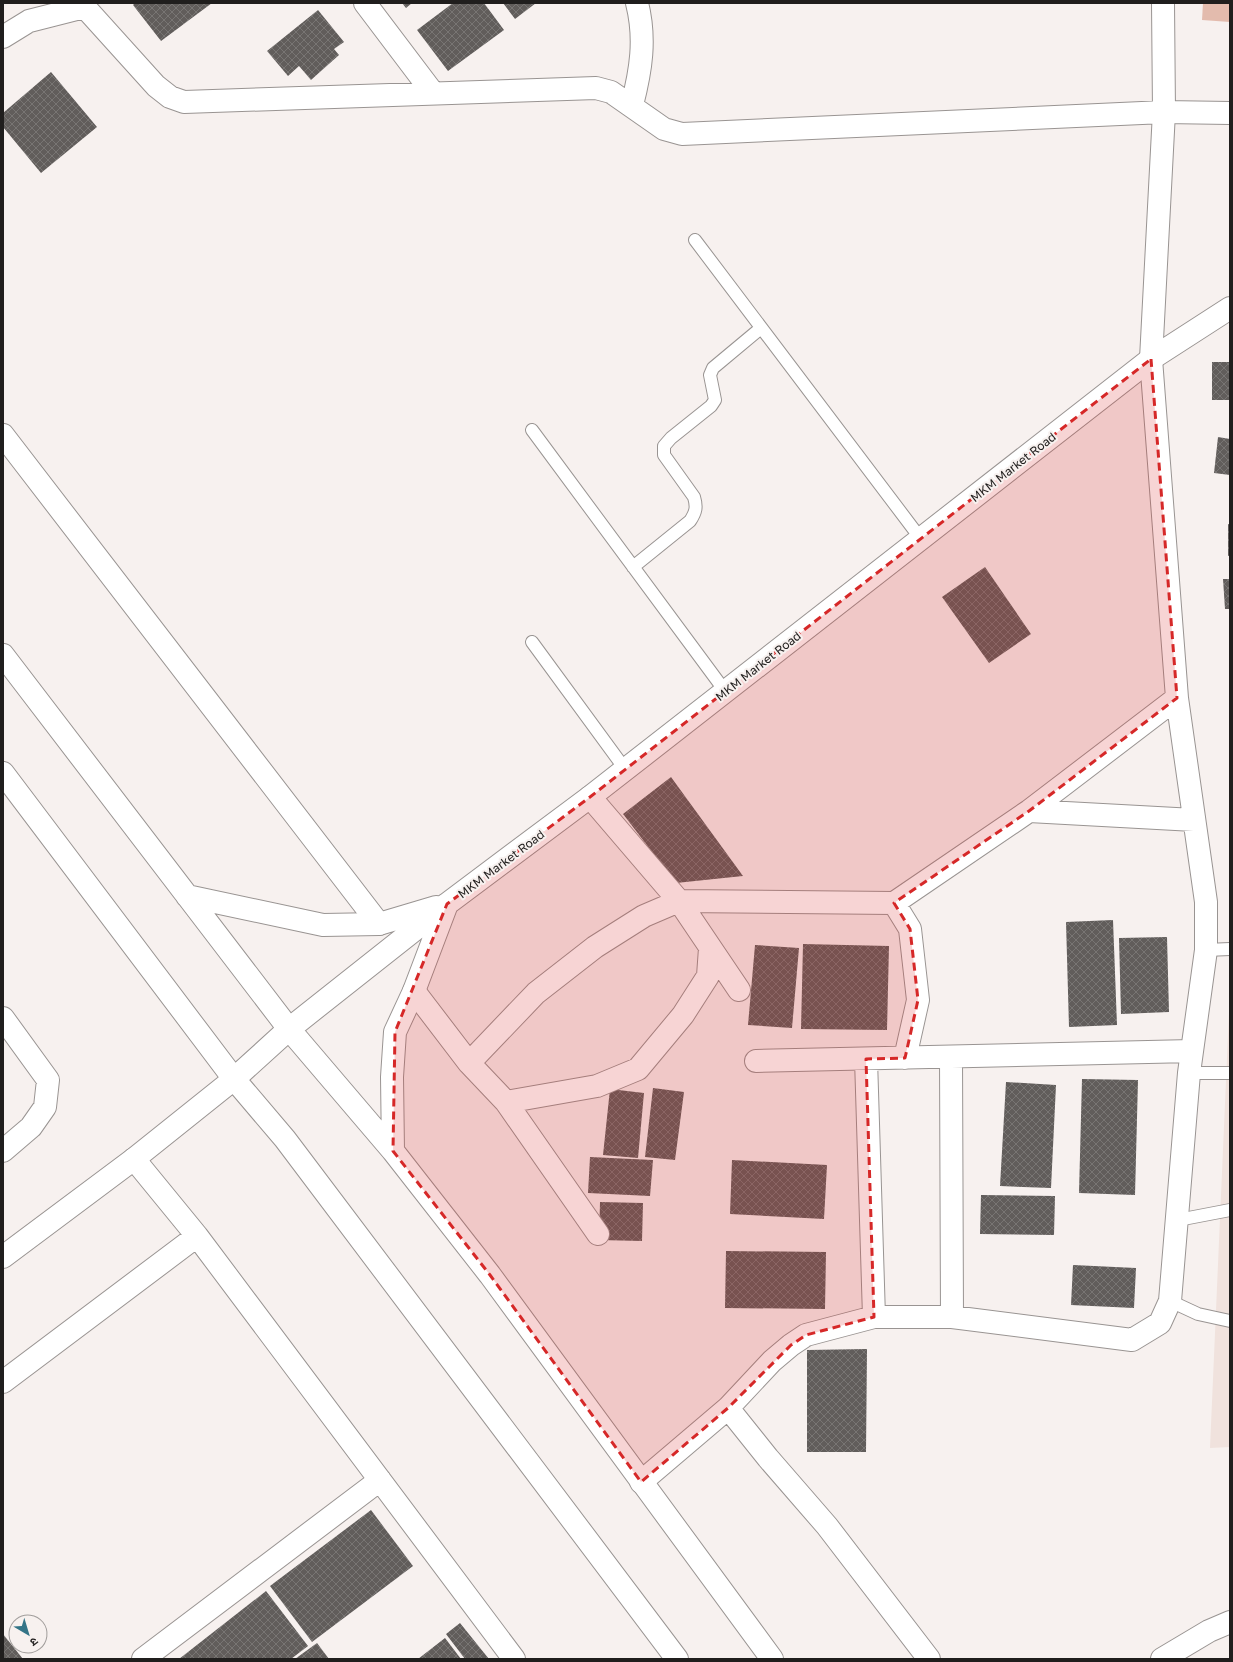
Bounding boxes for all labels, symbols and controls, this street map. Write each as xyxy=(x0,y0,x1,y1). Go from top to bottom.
street label: MKM Market Road xyxy=(967,429,1059,505)
street label: MKM Market Road xyxy=(712,628,804,704)
street label: MKM Market Road xyxy=(455,827,547,901)
north arrow xyxy=(8,1614,48,1654)
text: उ xyxy=(27,1635,41,1650)

